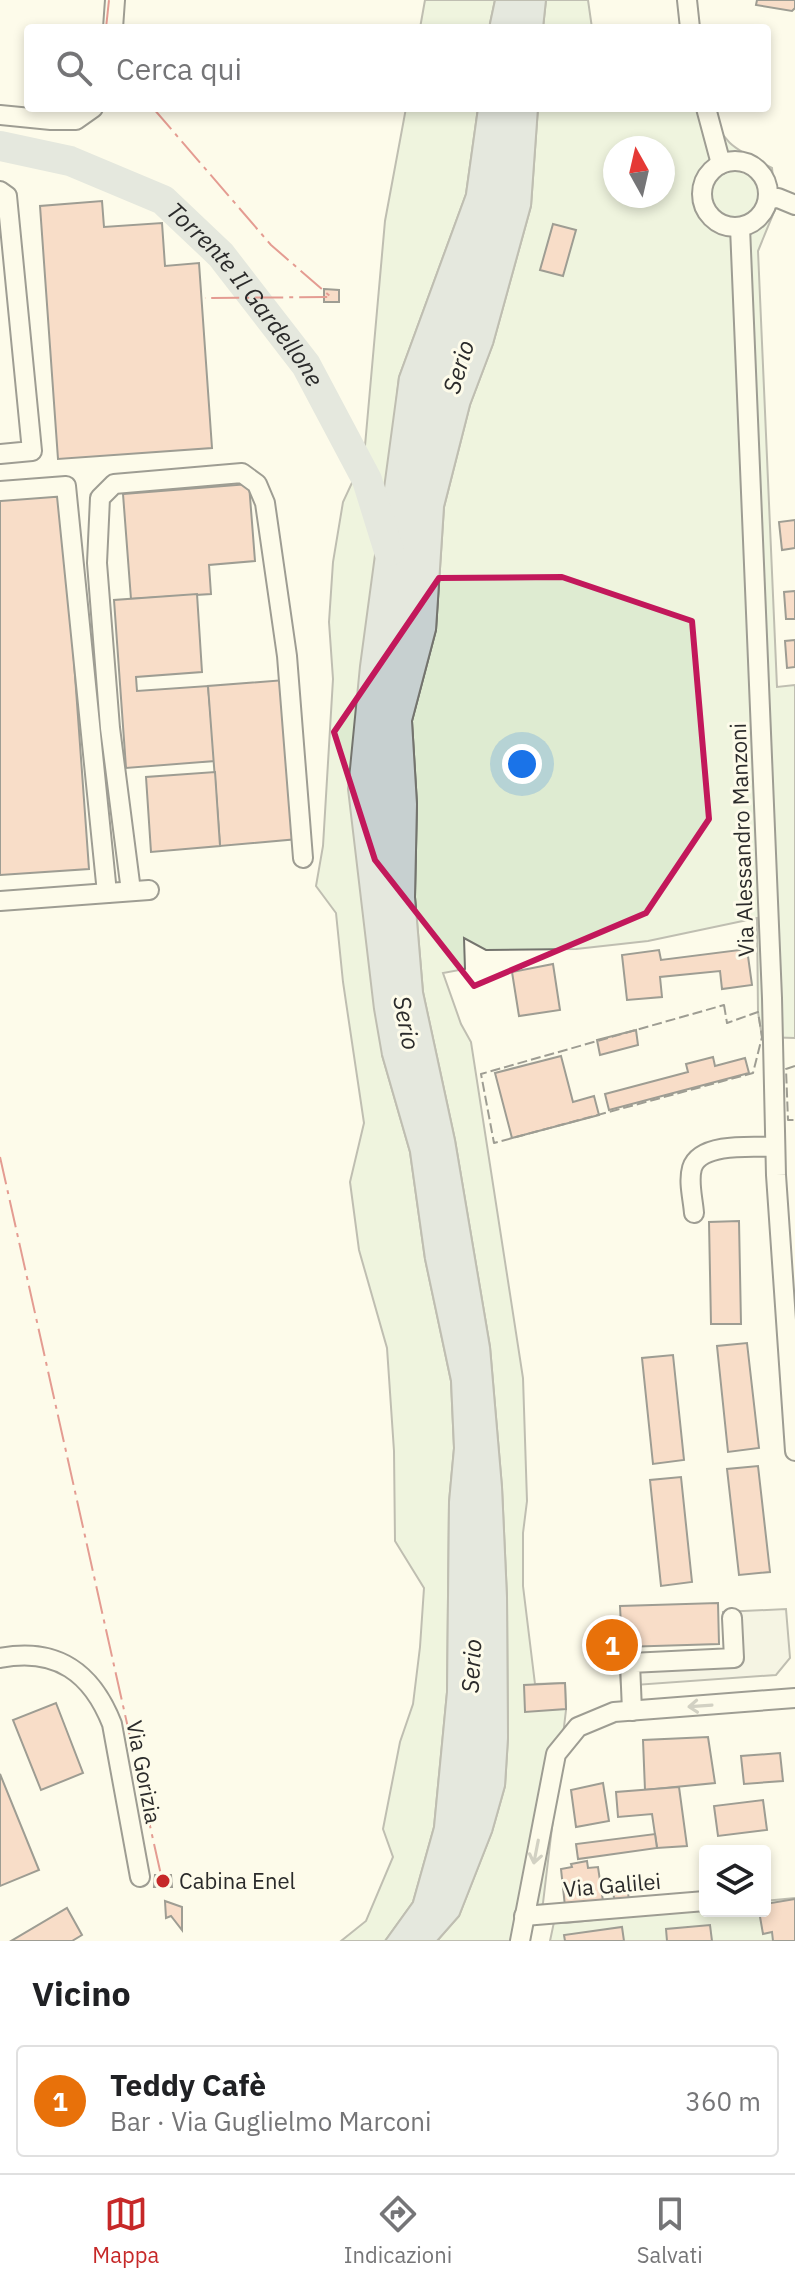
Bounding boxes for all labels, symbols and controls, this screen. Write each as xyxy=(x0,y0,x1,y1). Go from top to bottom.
search box xyxy=(24,24,771,112)
icon: search xyxy=(52,46,96,90)
text: Cerca qui xyxy=(116,49,242,88)
north arrow xyxy=(603,136,675,208)
water label: Torrente Il Gardellone xyxy=(160,195,331,392)
water label: Serio xyxy=(435,336,481,397)
street label: Via Alessandro Manzoni xyxy=(723,722,760,958)
your location xyxy=(502,744,542,784)
water label: Serio xyxy=(386,993,428,1053)
pin: 1 xyxy=(586,1615,638,1675)
water label: Serio xyxy=(454,1638,488,1694)
one-way arrow xyxy=(687,1699,714,1714)
street label: Via Gorizia xyxy=(120,1718,169,1826)
one-way arrow xyxy=(528,1839,543,1865)
map controls xyxy=(699,1845,771,1917)
button: layers xyxy=(699,1845,771,1917)
place label: Cabina Enel xyxy=(179,1866,296,1895)
street label: Via Galilei xyxy=(562,1866,662,1903)
marker: Cabina Enel xyxy=(154,1872,172,1890)
text: Vicino xyxy=(32,1971,131,2015)
text: Teddy Cafè xyxy=(110,2065,266,2104)
text: 1 xyxy=(52,2084,68,2118)
text: 360 m xyxy=(685,2084,761,2118)
text: Bar · Via Guglielmo Marconi xyxy=(110,2104,432,2138)
tab: Mappa xyxy=(92,2192,159,2269)
tab: Indicazioni xyxy=(344,2192,452,2269)
tab: Salvati xyxy=(637,2192,703,2269)

